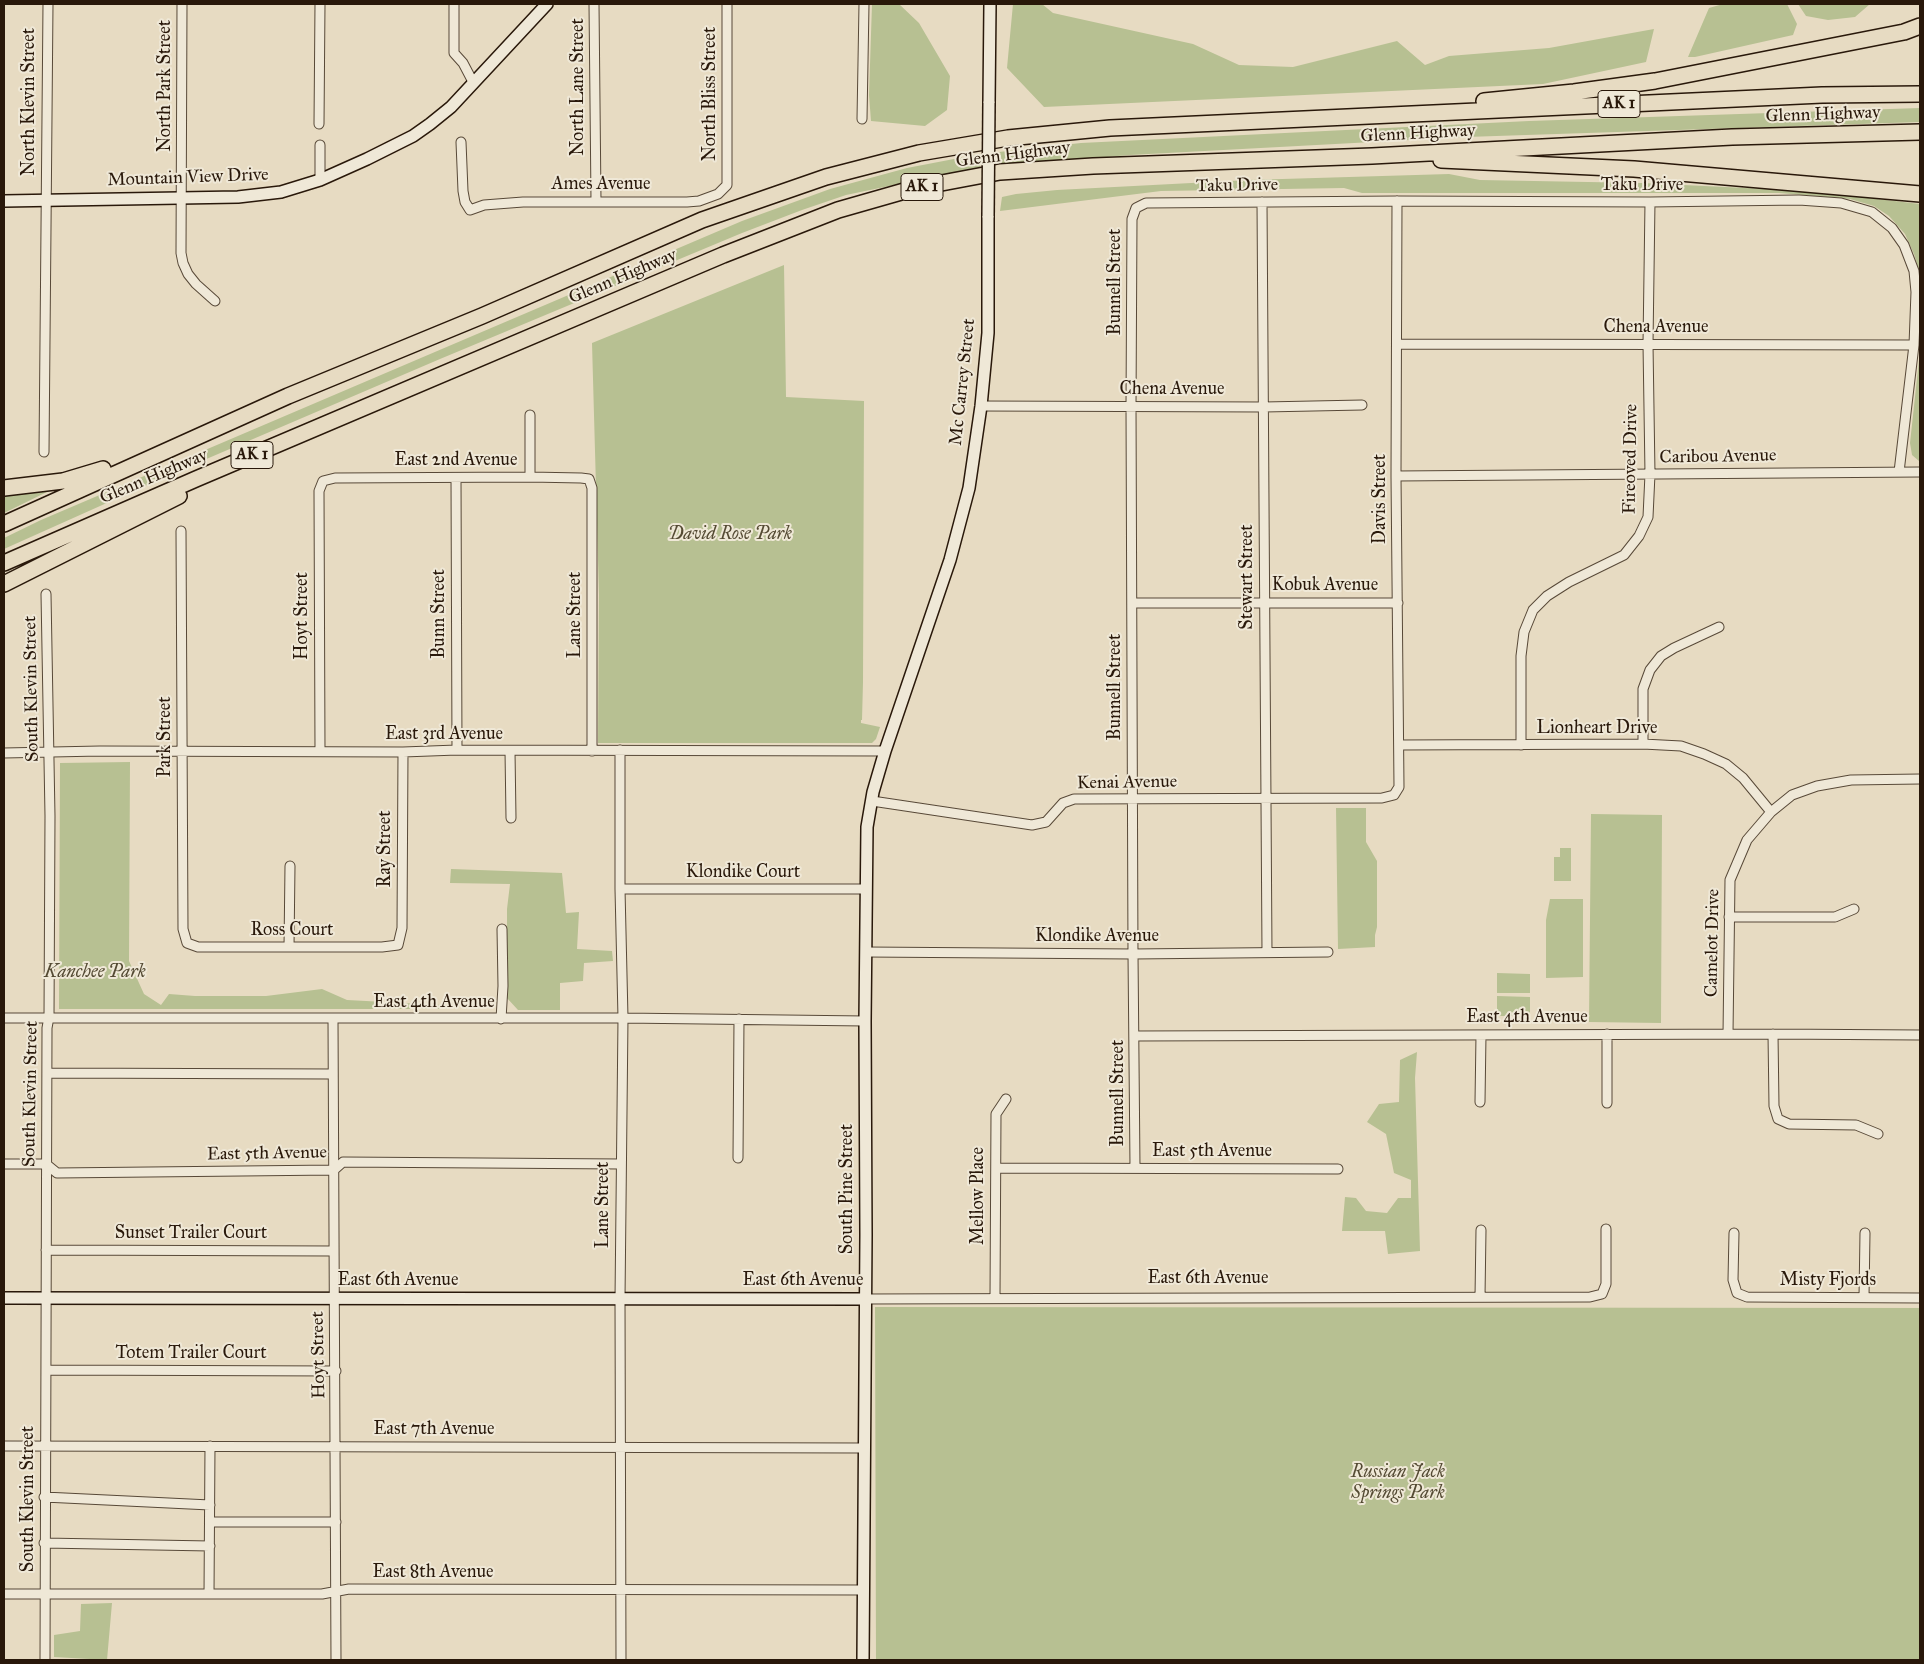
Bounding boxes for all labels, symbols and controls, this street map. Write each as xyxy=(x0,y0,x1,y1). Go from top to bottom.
street label: North Lane Street xyxy=(568,18,590,156)
street label: North Park Street xyxy=(155,20,177,152)
street label: North Bliss Street xyxy=(700,27,722,161)
street label: North Klevin Street xyxy=(19,28,41,176)
road number: AK 1 xyxy=(1598,90,1640,118)
street label: Glenn Highway xyxy=(1765,102,1881,128)
street label: Glenn Highway xyxy=(1360,120,1476,148)
street label: Glenn Highway xyxy=(955,137,1071,173)
street label: Mountain View Drive xyxy=(107,164,269,192)
road number: AK 1 xyxy=(901,173,943,200)
street label: Ames Avenue xyxy=(551,174,651,196)
street label: Taku Drive xyxy=(1196,174,1278,198)
street label: Taku Drive xyxy=(1601,175,1683,197)
street label: Bunnell Street xyxy=(1105,229,1127,335)
street label: Glenn Highway xyxy=(566,245,680,309)
street label: Mc Carrey Street xyxy=(946,317,980,447)
street label: Chena Avenue xyxy=(1604,317,1708,339)
street label: Chena Avenue xyxy=(1120,379,1224,401)
street label: Fireoved Drive xyxy=(1619,404,1643,514)
road number: AK 1 xyxy=(231,442,273,468)
street label: Glenn Highway xyxy=(97,445,211,509)
street label: Caribou Avenue xyxy=(1659,445,1777,469)
street label: East 2nd Avenue xyxy=(395,450,517,472)
street label: Davis Street xyxy=(1370,454,1392,544)
park label: David Rose Park xyxy=(668,524,792,546)
street label: Stewart Street xyxy=(1237,524,1259,630)
street label: Bunn Street xyxy=(429,569,451,659)
street label: Hoyt Street xyxy=(292,572,314,660)
street label: Lane Street xyxy=(565,572,587,658)
street label: Kobuk Avenue xyxy=(1272,575,1378,597)
street label: South Klevin Street xyxy=(20,616,44,762)
street label: Bunnell Street xyxy=(1105,634,1127,740)
street label: Park Street xyxy=(155,696,177,778)
street label: Lionheart Drive xyxy=(1537,718,1657,740)
street label: East 3rd Avenue xyxy=(385,724,503,746)
street label: Kenai Avenue xyxy=(1077,771,1177,795)
street label: Ray Street xyxy=(375,810,397,888)
street label: Klondike Court xyxy=(686,862,800,884)
street label: Camelot Drive xyxy=(1701,889,1725,997)
street label: Ross Court xyxy=(251,920,333,942)
street label: Klondike Avenue xyxy=(1035,926,1159,948)
park label: Kanchee Park xyxy=(44,962,146,984)
street label: East 4th Avenue xyxy=(373,992,495,1014)
street label: East 4th Avenue xyxy=(1466,1007,1588,1029)
street label: South Klevin Street xyxy=(19,1021,43,1167)
street label: Bunnell Street xyxy=(1108,1040,1130,1146)
street label: South Pine Street xyxy=(837,1124,859,1254)
street label: East 5th Avenue xyxy=(1152,1141,1272,1163)
street label: East 5th Avenue xyxy=(207,1142,327,1166)
street label: Mellow Place xyxy=(968,1147,990,1245)
street label: Lane Street xyxy=(593,1162,615,1248)
street label: Sunset Trailer Court xyxy=(115,1223,267,1245)
street label: East 6th Avenue xyxy=(1148,1268,1268,1290)
street label: East 6th Avenue xyxy=(338,1270,458,1292)
street label: East 6th Avenue xyxy=(743,1270,863,1292)
street label: Misty Fjords xyxy=(1780,1270,1876,1292)
street label: Hoyt Street xyxy=(307,1311,331,1399)
street label: Totem Trailer Court xyxy=(115,1343,267,1365)
street label: East 7th Avenue xyxy=(373,1419,495,1441)
street label: South Klevin Street xyxy=(18,1426,40,1572)
park label: Russian Jack Springs Park xyxy=(1351,1462,1445,1505)
street label: East 8th Avenue xyxy=(372,1562,494,1584)

